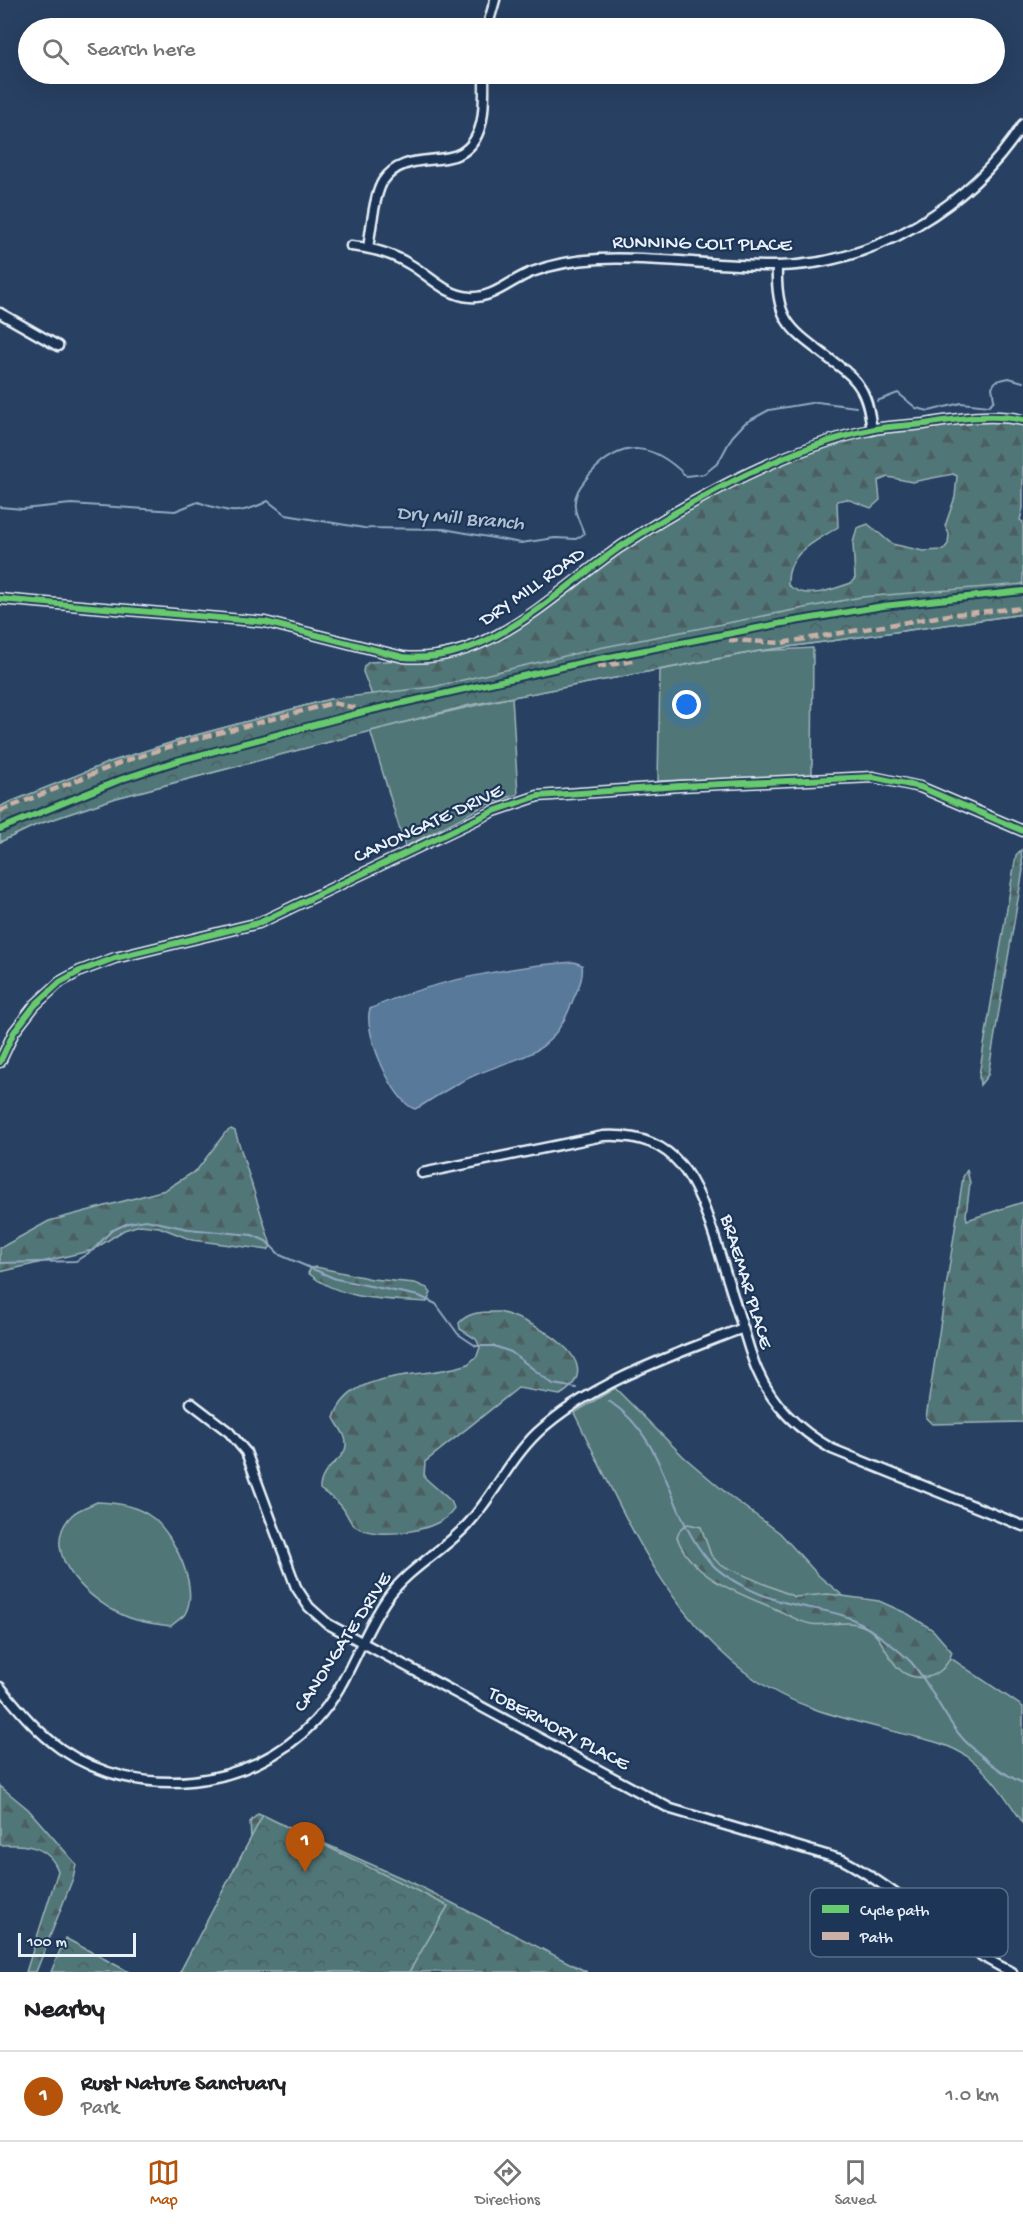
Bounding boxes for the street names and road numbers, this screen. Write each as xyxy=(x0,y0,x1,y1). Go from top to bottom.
street label: RUNNING COLT PLACE xyxy=(612,232,793,258)
street label: DRY MILL ROAD xyxy=(474,543,591,634)
street label: CANONGATE DRIVE xyxy=(351,780,509,870)
street label: BRAEMAR PLACE xyxy=(713,1211,777,1353)
street label: CANONGATE DRIVE xyxy=(290,1568,399,1717)
street label: TOBERMORY PLACE xyxy=(483,1683,634,1778)

